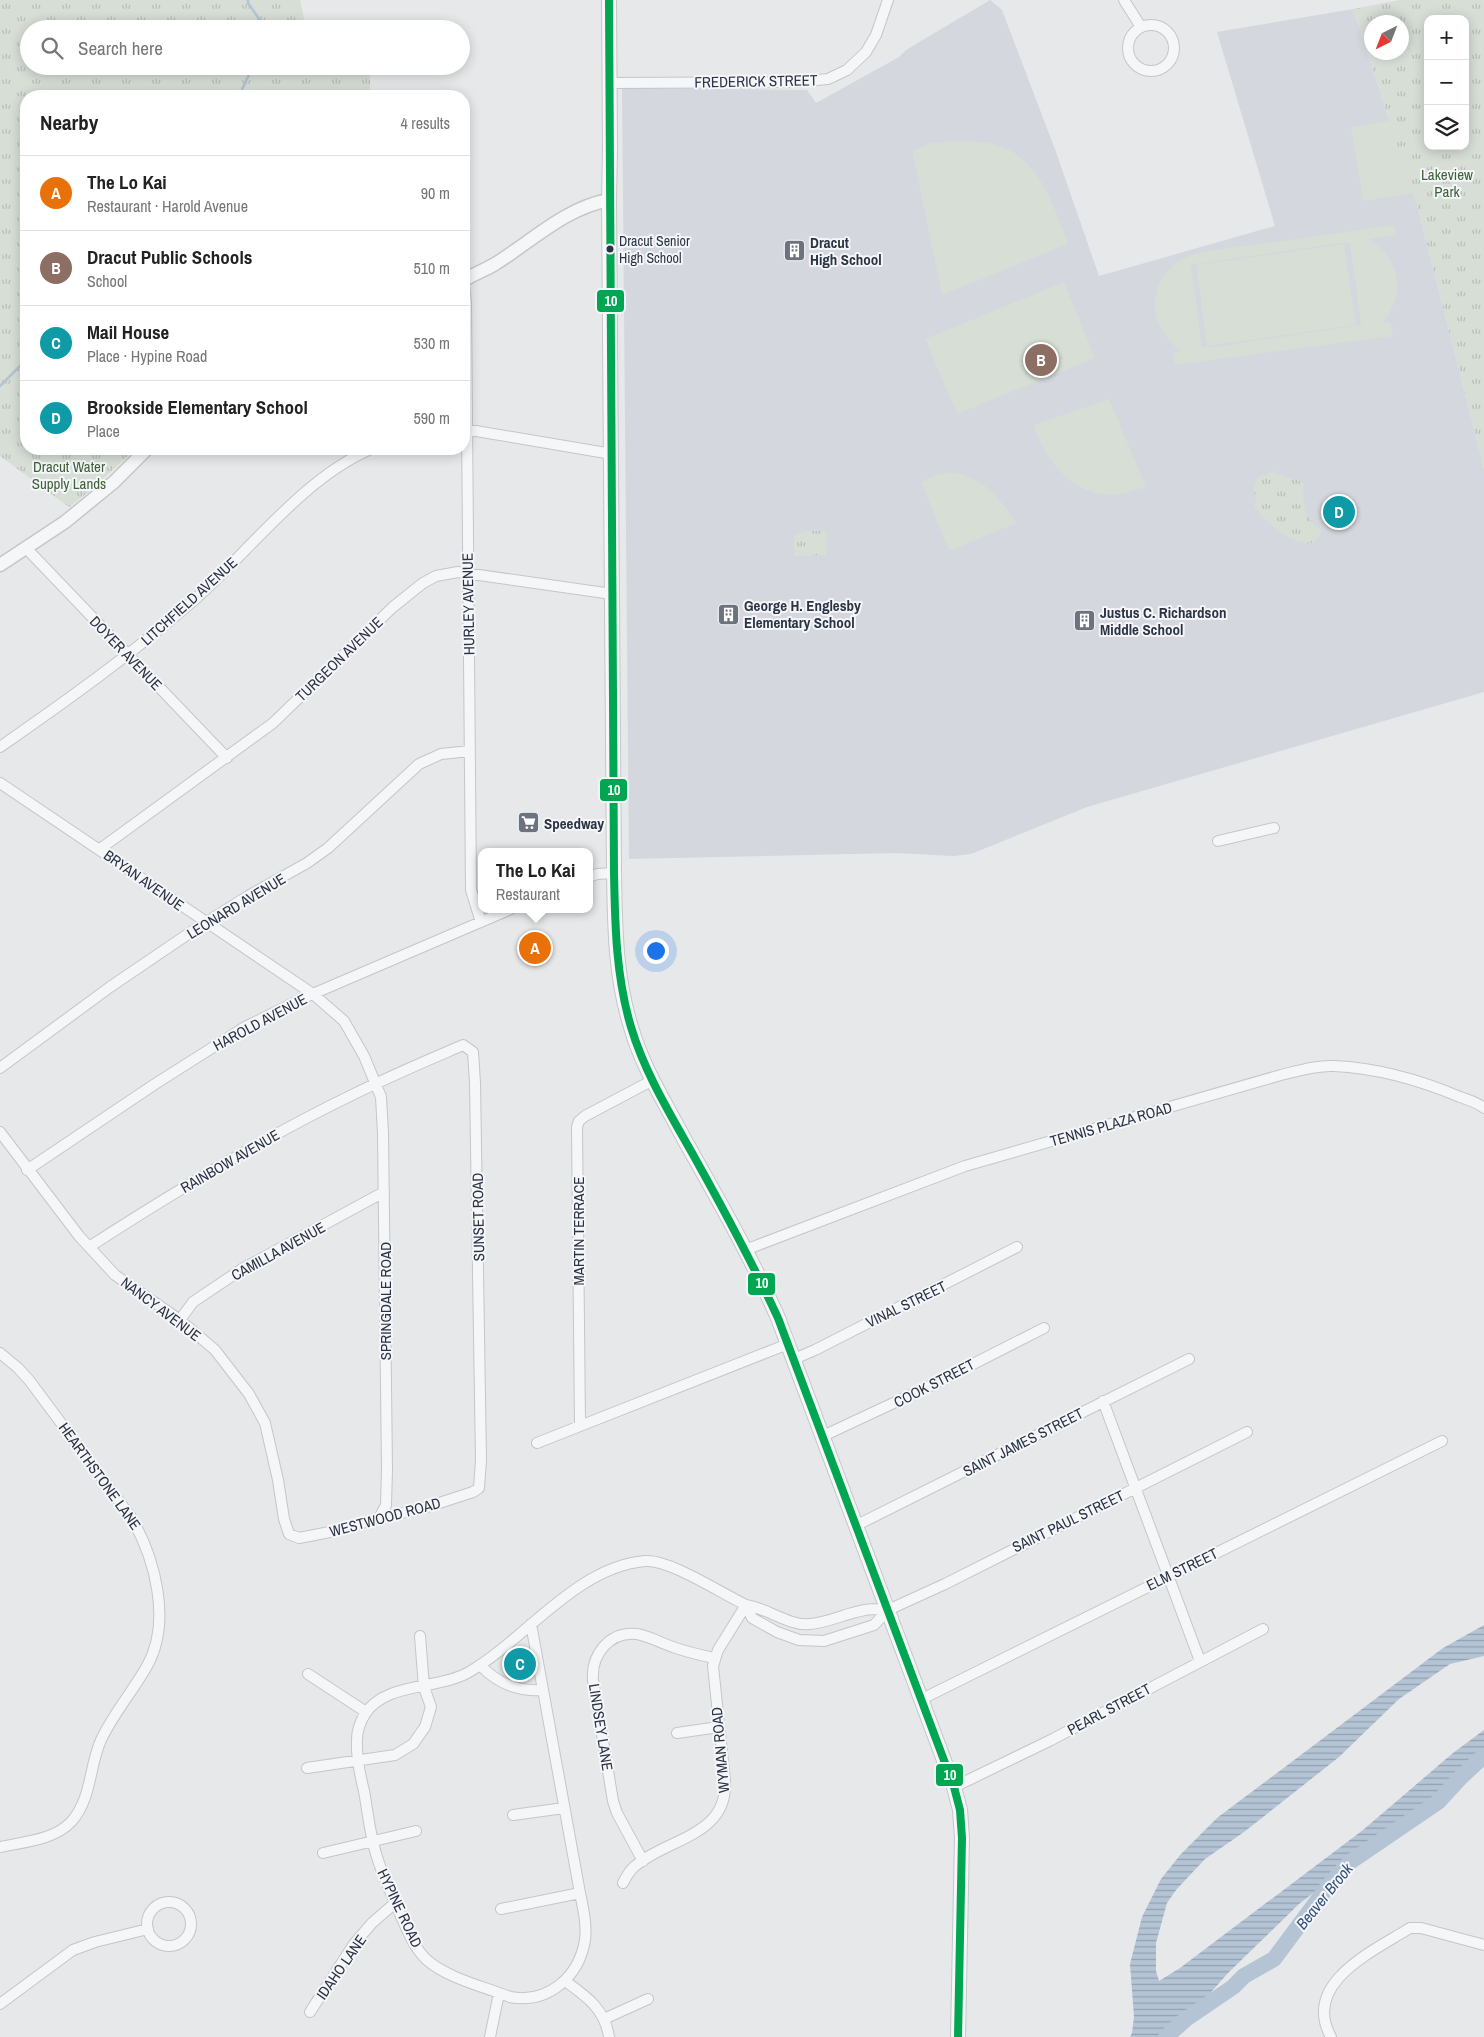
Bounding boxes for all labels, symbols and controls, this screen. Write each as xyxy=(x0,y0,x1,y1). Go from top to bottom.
north arrow xyxy=(1364,15,1409,60)
map controls xyxy=(1424,15,1469,150)
button: + xyxy=(1424,15,1469,60)
search box xyxy=(20,20,470,75)
icon: search xyxy=(38,34,66,62)
text: Search here xyxy=(78,35,163,61)
button: − xyxy=(1424,60,1469,105)
street label: FREDERICK STREET xyxy=(694,69,818,93)
button: layers xyxy=(1424,105,1469,150)
text: Nearby xyxy=(40,108,98,137)
text: 4 results xyxy=(400,112,450,134)
park label: Lakeview Park xyxy=(1421,164,1473,202)
text: The Lo Kai xyxy=(87,169,167,195)
text: A xyxy=(51,182,61,204)
text: 90 m xyxy=(421,182,450,204)
text: Restaurant · Harold Avenue xyxy=(87,195,248,217)
place label: Dracut Senior High School xyxy=(619,232,690,267)
place label: Dracut High School xyxy=(810,232,882,270)
building icon: Dracut High School xyxy=(782,239,806,263)
text: Dracut Public Schools xyxy=(87,244,252,270)
marker: Dracut Senior High School xyxy=(605,244,615,254)
text: B xyxy=(51,257,61,279)
text: 510 m xyxy=(414,257,450,279)
text: School xyxy=(87,270,127,292)
line badge: 10 xyxy=(596,289,625,313)
text: 10 xyxy=(605,292,617,310)
text: Mail House xyxy=(87,319,169,345)
text: C xyxy=(51,332,61,354)
text: 530 m xyxy=(414,332,450,354)
pin: B xyxy=(1025,341,1057,379)
text: Place · Hypine Road xyxy=(87,345,207,367)
text: Brookside Elementary School xyxy=(87,394,308,420)
text: D xyxy=(51,407,61,429)
text: 590 m xyxy=(414,407,450,429)
text: Place xyxy=(87,420,120,442)
park label: Dracut Water Supply Lands xyxy=(32,456,106,494)
pin: D xyxy=(1323,493,1355,531)
street label: LITCHFIELD AVENUE xyxy=(136,552,242,650)
street label: HURLEY AVENUE xyxy=(457,553,479,655)
place label: George H. Englesby Elementary School xyxy=(744,595,861,633)
building icon: George H. Englesby Elementary School xyxy=(716,602,740,626)
place label: Justus C. Richardson Middle School xyxy=(1100,602,1226,640)
building icon: Justus C. Richardson Middle School xyxy=(1072,609,1096,633)
street label: DOYER AVENUE xyxy=(85,611,167,695)
street label: TURGEON AVENUE xyxy=(291,612,387,706)
line badge: 10 xyxy=(599,778,628,802)
text: 10 xyxy=(608,781,620,799)
supermarket icon: Speedway xyxy=(516,811,540,835)
place label: Speedway xyxy=(544,813,604,834)
street label: BRYAN AVENUE xyxy=(100,845,188,915)
popup xyxy=(478,848,593,913)
text: The Lo Kai xyxy=(496,857,575,883)
street label: LEONARD AVENUE xyxy=(183,868,289,944)
text: Restaurant xyxy=(496,883,560,905)
pin: A xyxy=(519,929,551,967)
your location xyxy=(643,938,669,964)
street label: HAROLD AVENUE xyxy=(209,988,311,1056)
street label: TENNIS PLAZA ROAD xyxy=(1048,1097,1174,1151)
street label: RAINBOW AVENUE xyxy=(177,1124,283,1198)
street label: SUNSET ROAD xyxy=(467,1172,489,1261)
street label: MARTIN TERRACE xyxy=(568,1177,589,1285)
street label: CAMILLA AVENUE xyxy=(227,1217,329,1285)
street label: SPRINGDALE ROAD xyxy=(375,1242,396,1360)
street label: NANCY AVENUE xyxy=(117,1272,205,1346)
line badge: 10 xyxy=(747,1272,776,1296)
text: 10 xyxy=(756,1274,768,1292)
street label: VINAL STREET xyxy=(862,1275,950,1333)
street label: COOK STREET xyxy=(890,1353,978,1412)
street label: SAINT JAMES STREET xyxy=(959,1402,1087,1481)
street label: HEARTHSTONE LANE xyxy=(54,1418,146,1534)
street label: SAINT PAUL STREET xyxy=(1008,1485,1128,1557)
street label: WESTWOOD ROAD xyxy=(327,1492,443,1542)
street label: ELM STREET xyxy=(1143,1542,1222,1595)
pin: C xyxy=(504,1645,536,1683)
street label: PEARL STREET xyxy=(1064,1678,1155,1740)
street label: LINDSEY LANE xyxy=(584,1682,618,1772)
street label: WYMAN ROAD xyxy=(706,1706,734,1794)
line badge: 10 xyxy=(935,1763,964,1787)
text: 10 xyxy=(944,1766,956,1784)
water label: Beaver Brook xyxy=(1290,1858,1358,1934)
street label: HYPINE ROAD xyxy=(373,1865,427,1951)
street label: IDAHO LANE xyxy=(311,1930,371,2004)

